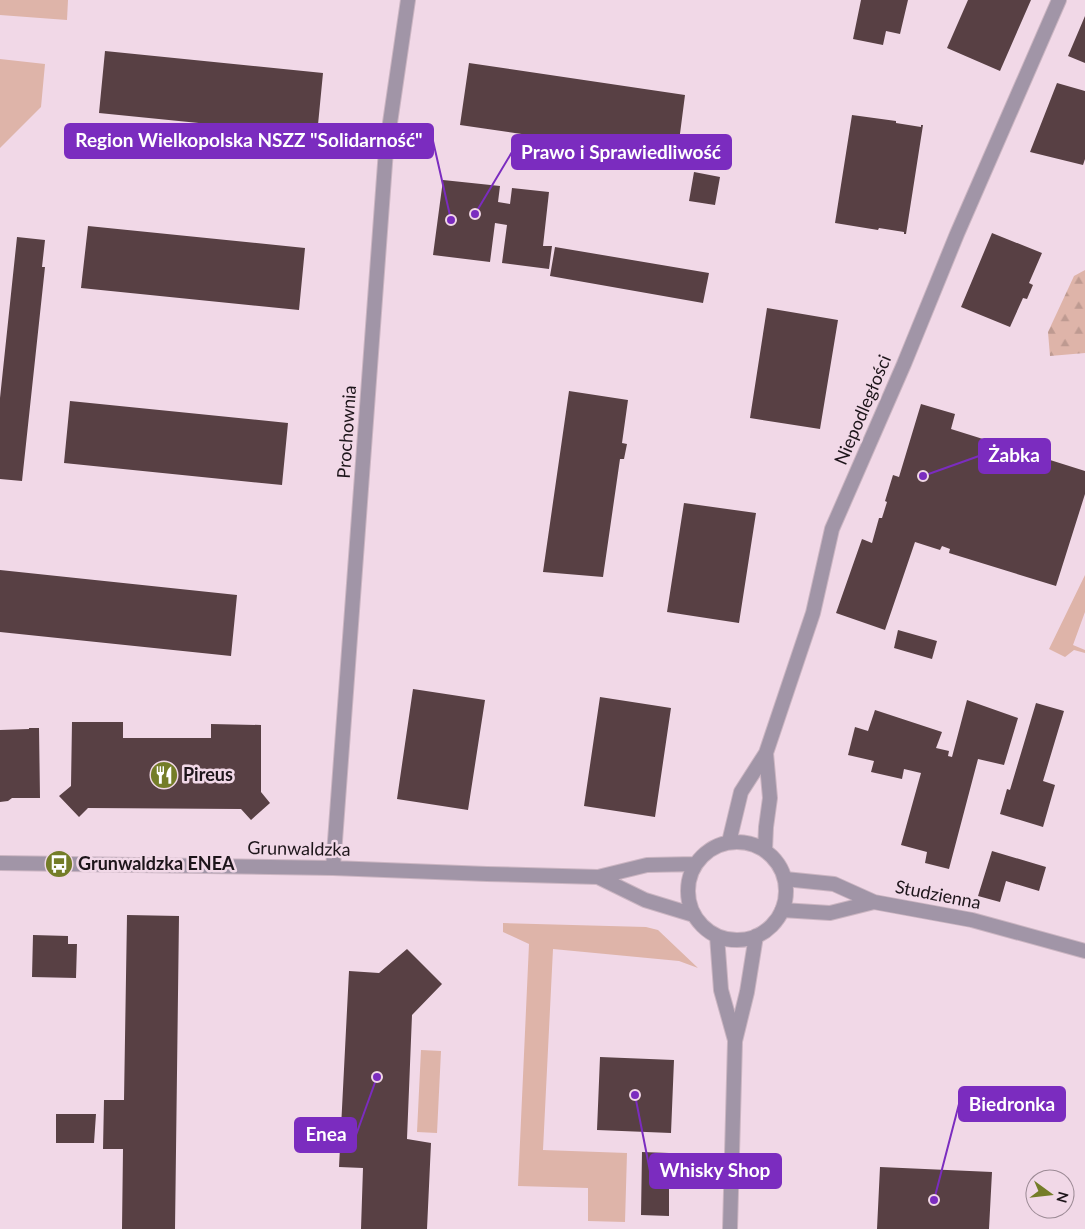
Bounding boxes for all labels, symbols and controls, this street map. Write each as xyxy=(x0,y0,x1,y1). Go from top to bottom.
callout: Region Wielkopolska NSZZ "Solidarność" xyxy=(65,124,433,158)
text: Region Wielkopolska NSZZ "Solidarność" xyxy=(75,128,423,151)
callout: Prawo i Sprawiedliwość xyxy=(512,135,731,169)
text: Prawo i Sprawiedliwość xyxy=(521,140,721,163)
street label: Niepodległości xyxy=(829,351,895,468)
street label: Prochownia xyxy=(332,385,360,479)
callout: Żabka xyxy=(979,439,1050,473)
text: Żabka xyxy=(988,443,1040,466)
restaurant icon: Pireus xyxy=(149,760,179,790)
place label: Pireus xyxy=(183,763,233,785)
street label: Grunwaldzka xyxy=(247,836,351,860)
bus stop icon: Grunwaldzka ENEA xyxy=(44,849,74,879)
place label: Grunwaldzka ENEA xyxy=(78,852,235,874)
street label: Studzienna xyxy=(893,875,983,913)
callout: Biedronka xyxy=(959,1087,1065,1121)
text: Biedronka xyxy=(969,1092,1055,1115)
callout: Enea xyxy=(295,1118,356,1152)
text: Enea xyxy=(305,1122,347,1145)
callout: Whisky Shop xyxy=(650,1154,781,1188)
text: Whisky Shop xyxy=(660,1158,771,1181)
north arrow xyxy=(1025,1169,1075,1219)
text: N xyxy=(1053,1190,1073,1205)

